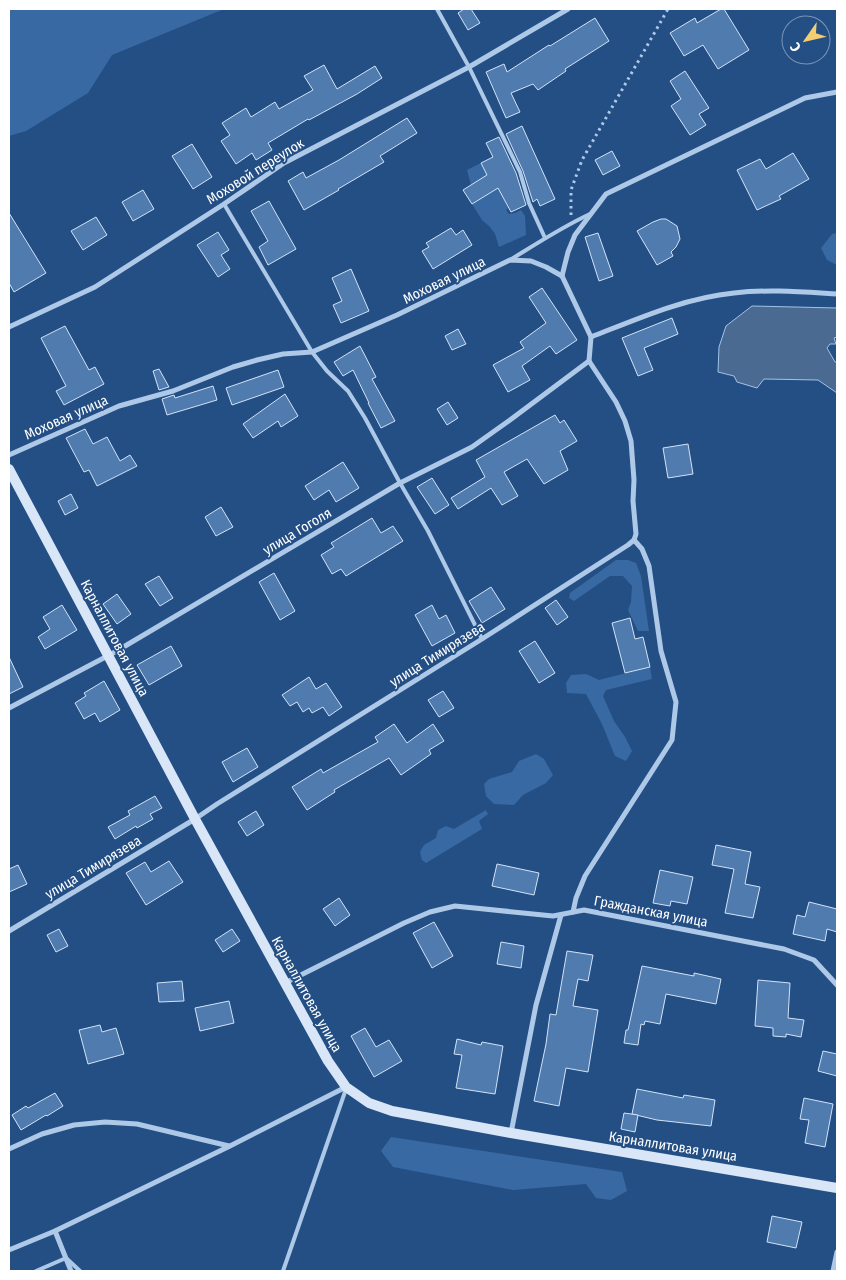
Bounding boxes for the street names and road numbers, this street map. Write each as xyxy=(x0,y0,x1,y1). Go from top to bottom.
street label: Моховой переулок xyxy=(203,134,307,208)
street label: Моховая улица xyxy=(400,253,488,308)
street label: Моховая улица xyxy=(22,391,111,443)
street label: улица Гоголя xyxy=(260,504,335,559)
street label: Карналлитовая улица xyxy=(77,577,153,700)
street label: улица Тимирязева xyxy=(387,618,488,691)
street label: улица Тимирязева xyxy=(42,832,144,903)
street label: Гражданская улица xyxy=(593,892,709,931)
street label: Карналлитовая улица xyxy=(268,933,345,1055)
street label: Карналлитовая улица xyxy=(608,1128,738,1165)

